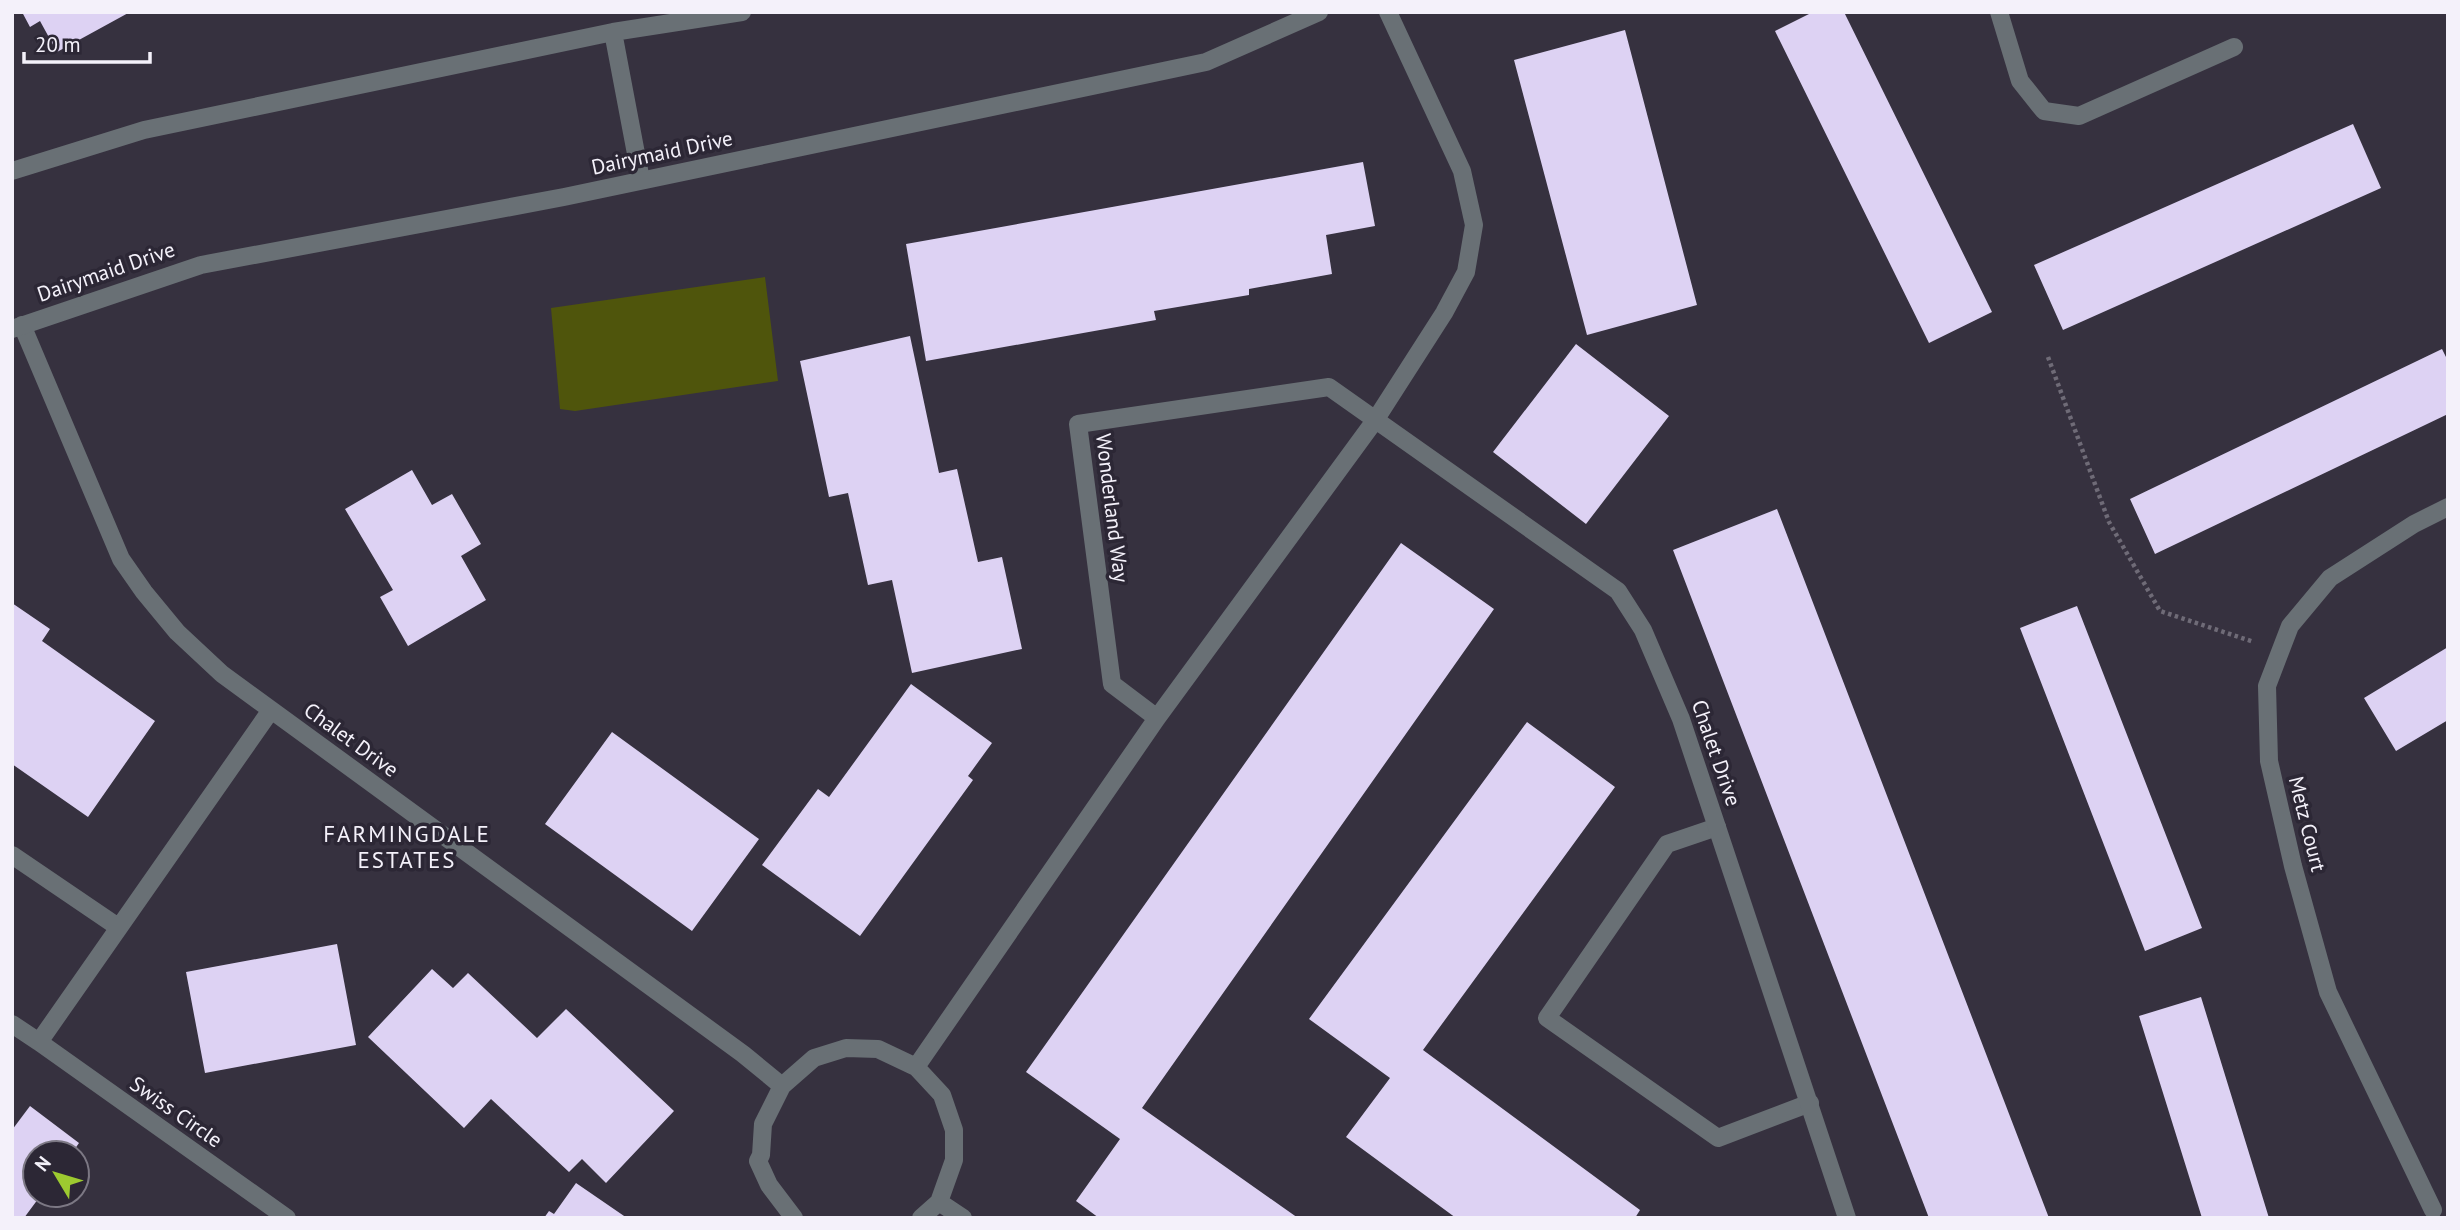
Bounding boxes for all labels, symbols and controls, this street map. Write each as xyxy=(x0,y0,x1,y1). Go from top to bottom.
scale bar xyxy=(24,21,150,65)
text: 20 m xyxy=(35,31,81,58)
street label: Dairymaid Drive xyxy=(589,124,735,181)
street label: Dairymaid Drive xyxy=(33,235,178,308)
street label: Wonderland Way xyxy=(1090,432,1135,584)
street label: Chalet Drive xyxy=(299,696,404,783)
street label: Chalet Drive xyxy=(1686,696,1747,809)
street label: Metz Court xyxy=(2283,773,2332,874)
district label: FARMINGDALE ESTATES xyxy=(323,819,491,874)
street label: Swiss Circle xyxy=(125,1070,228,1153)
north arrow xyxy=(21,1139,91,1209)
text: N xyxy=(29,1151,56,1176)

